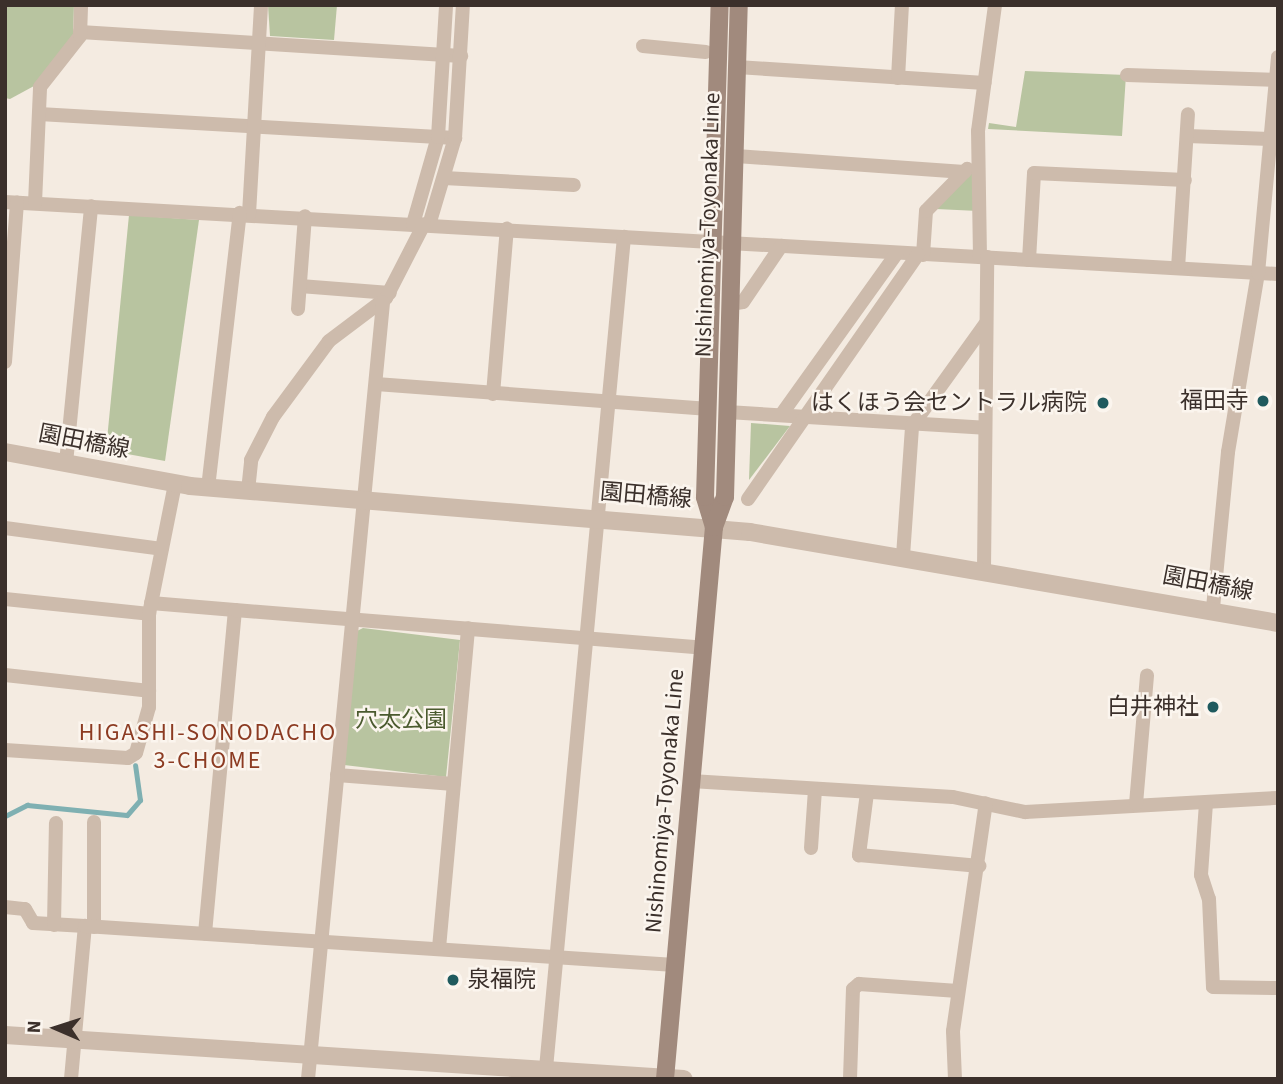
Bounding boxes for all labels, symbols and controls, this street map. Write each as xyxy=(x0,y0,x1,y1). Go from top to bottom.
street label: Nishinomiya-Toyonaka Line xyxy=(690,92,726,358)
place label: 福田寺 xyxy=(1180,387,1249,415)
place label: はくほう会セントラル病院 xyxy=(811,389,1087,417)
marker: はくほう会セントラル病院 xyxy=(1093,393,1113,413)
marker: 福田寺 xyxy=(1255,393,1271,409)
street label: 園田橋線 xyxy=(36,420,132,464)
street label: 園田橋線 xyxy=(599,478,693,514)
street label: 園田橋線 xyxy=(1160,562,1256,606)
street label: Nishinomiya-Toyonaka Line xyxy=(640,668,690,934)
place label: 白井神社 xyxy=(1107,693,1199,721)
marker: 白井神社 xyxy=(1205,699,1221,715)
park label: 穴太公園 xyxy=(355,706,447,734)
district label: HIGASHI-SONODACHO 3-CHOME xyxy=(81,719,335,775)
place label: 泉福院 xyxy=(467,966,536,994)
marker: 泉福院 xyxy=(445,972,461,988)
north arrow xyxy=(21,993,91,1063)
text: N xyxy=(21,1020,48,1034)

